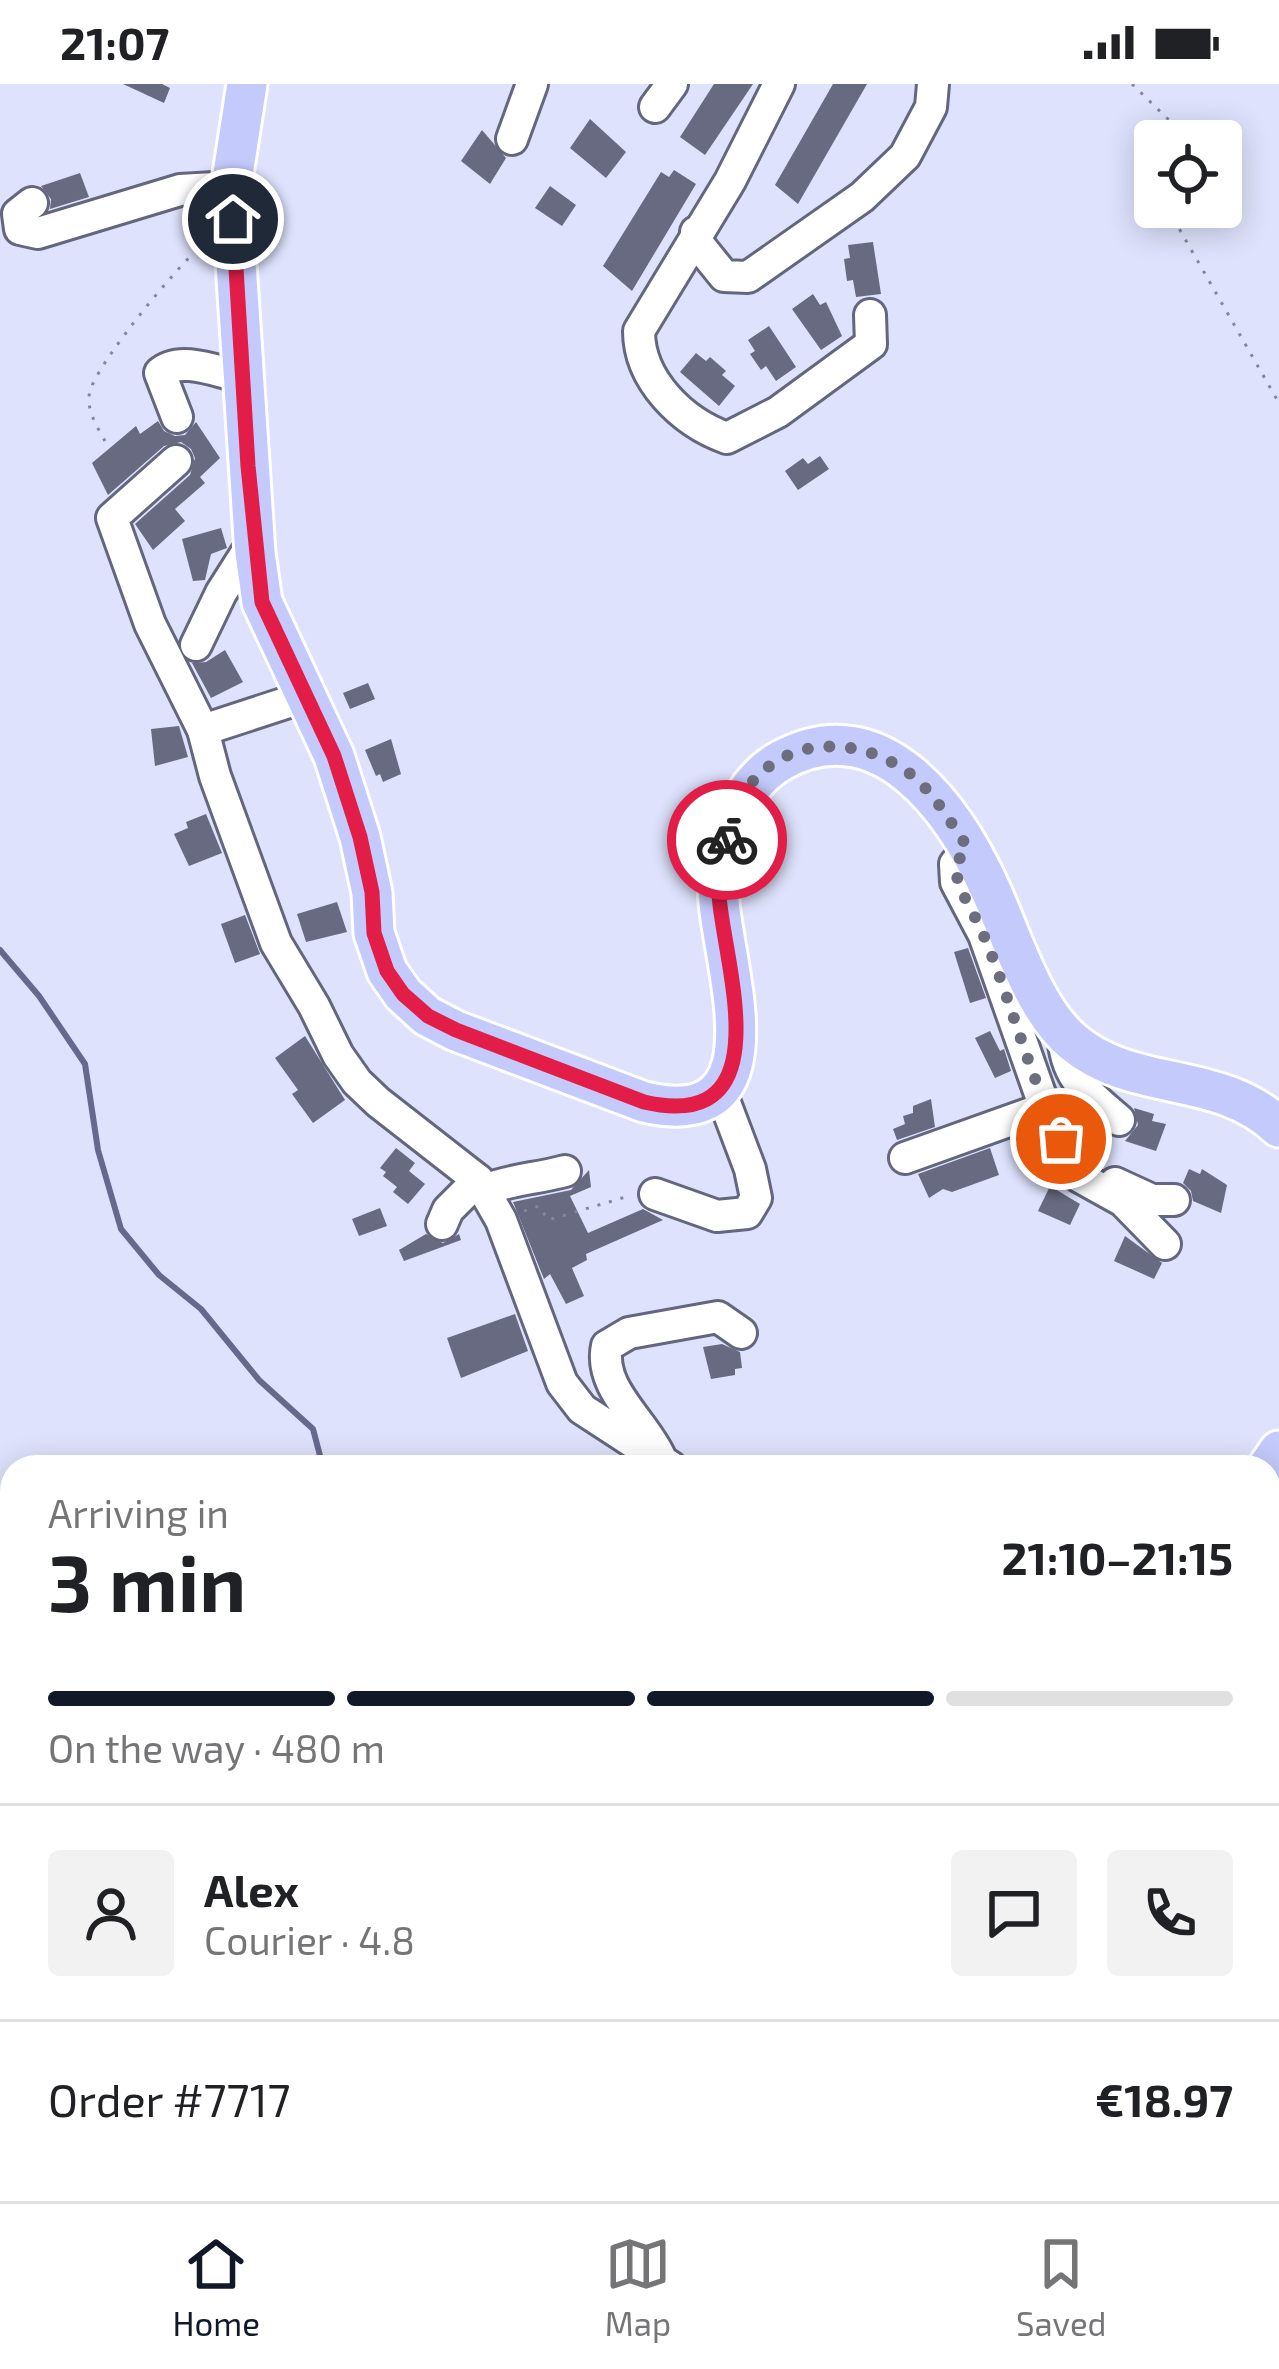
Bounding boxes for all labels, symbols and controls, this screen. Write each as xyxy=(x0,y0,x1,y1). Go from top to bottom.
text: 21:07 xyxy=(60,15,169,69)
map controls xyxy=(1134,120,1242,228)
button: locate xyxy=(1134,120,1242,228)
pin xyxy=(182,168,284,270)
icon: home xyxy=(200,186,266,252)
courier xyxy=(667,780,787,900)
icon: bike xyxy=(694,807,760,873)
pin xyxy=(1010,1088,1112,1190)
icon: bag xyxy=(1028,1106,1094,1172)
text: Arriving in xyxy=(48,1489,229,1536)
text: 21:10–21:15 xyxy=(1001,1530,1233,1584)
text: 3 min xyxy=(48,1534,246,1628)
text: On the way · 480 m xyxy=(48,1724,385,1771)
button: person xyxy=(48,1850,174,1976)
button: chat xyxy=(951,1850,1077,1976)
button: phone xyxy=(1107,1850,1233,1976)
text: Alex xyxy=(204,1862,299,1916)
text: Courier · 4.8 xyxy=(204,1916,415,1963)
text: Order #7717 xyxy=(48,2072,291,2126)
text: €18.97 xyxy=(1095,2072,1233,2126)
tab: Home xyxy=(172,2231,260,2343)
tab: Map xyxy=(605,2231,671,2343)
tab: Saved xyxy=(1016,2231,1107,2343)

